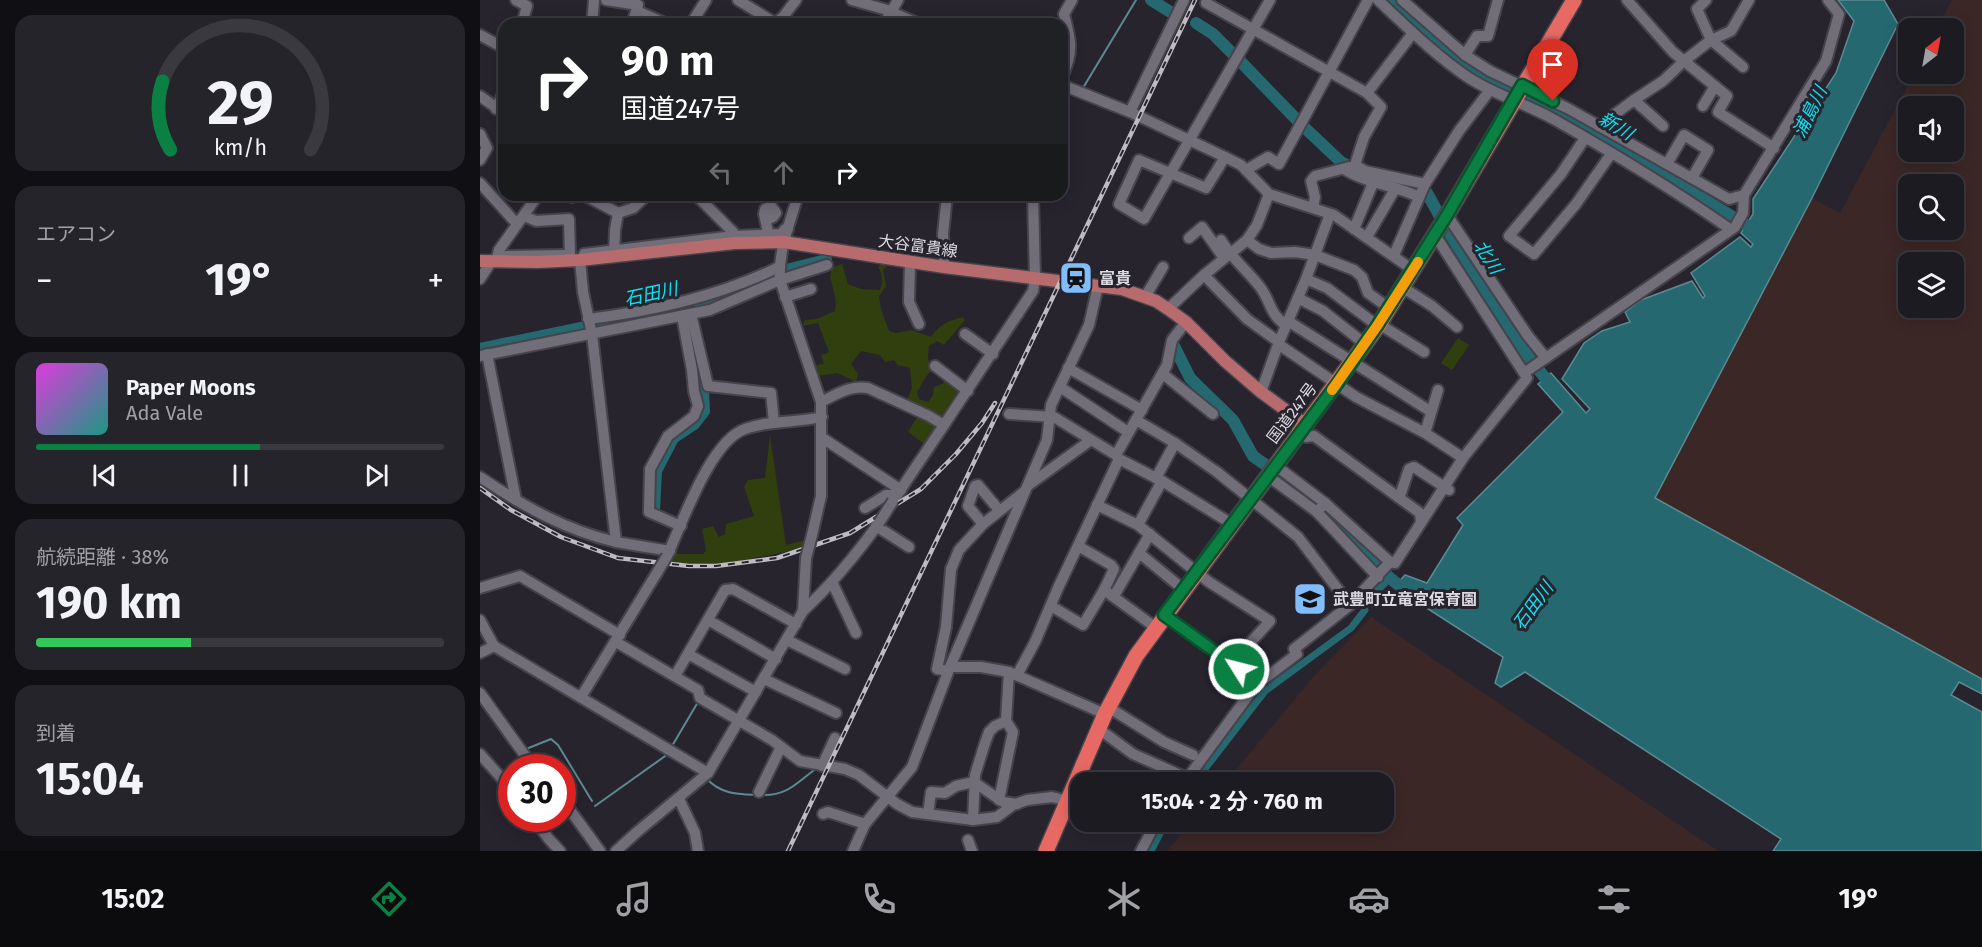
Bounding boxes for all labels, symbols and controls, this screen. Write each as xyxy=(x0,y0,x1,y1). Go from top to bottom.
north arrow xyxy=(1898,18,1964,84)
map controls xyxy=(1898,18,1964,318)
text: 90 m xyxy=(621,36,715,86)
pin xyxy=(1527,39,1578,101)
icon: right xyxy=(522,42,600,120)
icon: arrive xyxy=(1536,48,1569,81)
text: 29 xyxy=(207,66,273,141)
water label: 浦島川 xyxy=(1788,81,1833,141)
text: 国道247号 xyxy=(621,93,740,125)
button: sound xyxy=(1898,96,1964,162)
water label: 新川 xyxy=(1595,107,1639,146)
text: km/h xyxy=(213,135,267,161)
icon: left xyxy=(704,156,737,189)
icon: ahead xyxy=(767,156,800,189)
icon: right xyxy=(830,156,863,189)
button: search xyxy=(1898,174,1964,240)
text: エアコン xyxy=(36,222,116,246)
street label: 大谷富貴線 xyxy=(877,231,959,261)
water label: 北川 xyxy=(1469,236,1508,280)
button: layers xyxy=(1898,252,1964,318)
text: 19° xyxy=(205,253,275,307)
station icon: 富貴 xyxy=(1058,260,1094,296)
text: − xyxy=(36,261,53,301)
text: + xyxy=(428,261,444,301)
place label: 富貴 xyxy=(1099,269,1131,288)
water label: 石田川 xyxy=(622,277,682,310)
text: Paper Moons xyxy=(126,374,256,401)
street label: 国道247号 xyxy=(1263,379,1321,447)
text: Ada Vale xyxy=(126,401,203,425)
icon: previous xyxy=(88,459,121,492)
icon: pause xyxy=(224,459,257,492)
icon: next xyxy=(360,459,393,492)
text: 航続距離 · 38% xyxy=(36,545,169,569)
text: 190 km xyxy=(36,576,182,630)
water label: 石田川 xyxy=(1508,576,1559,634)
school or university icon: 武豊町立竜宮保育園 xyxy=(1292,581,1328,617)
place label: 武豊町立竜宮保育園 xyxy=(1333,590,1477,609)
position arrow xyxy=(1207,637,1271,701)
text: 到着 xyxy=(36,721,76,745)
text: 15:04 xyxy=(36,752,144,806)
speed limit sign: 30 xyxy=(498,754,576,832)
text: 15:04 · 2 分 · 760 m xyxy=(1141,788,1323,815)
icon: directions xyxy=(368,878,410,920)
icon: music xyxy=(613,878,655,920)
icon: phone xyxy=(858,878,900,920)
icon: climate xyxy=(1103,878,1145,920)
icon: car xyxy=(1348,878,1390,920)
icon: filters xyxy=(1593,878,1635,920)
text: 15:02 xyxy=(102,883,165,915)
text: 19° xyxy=(1839,883,1880,915)

